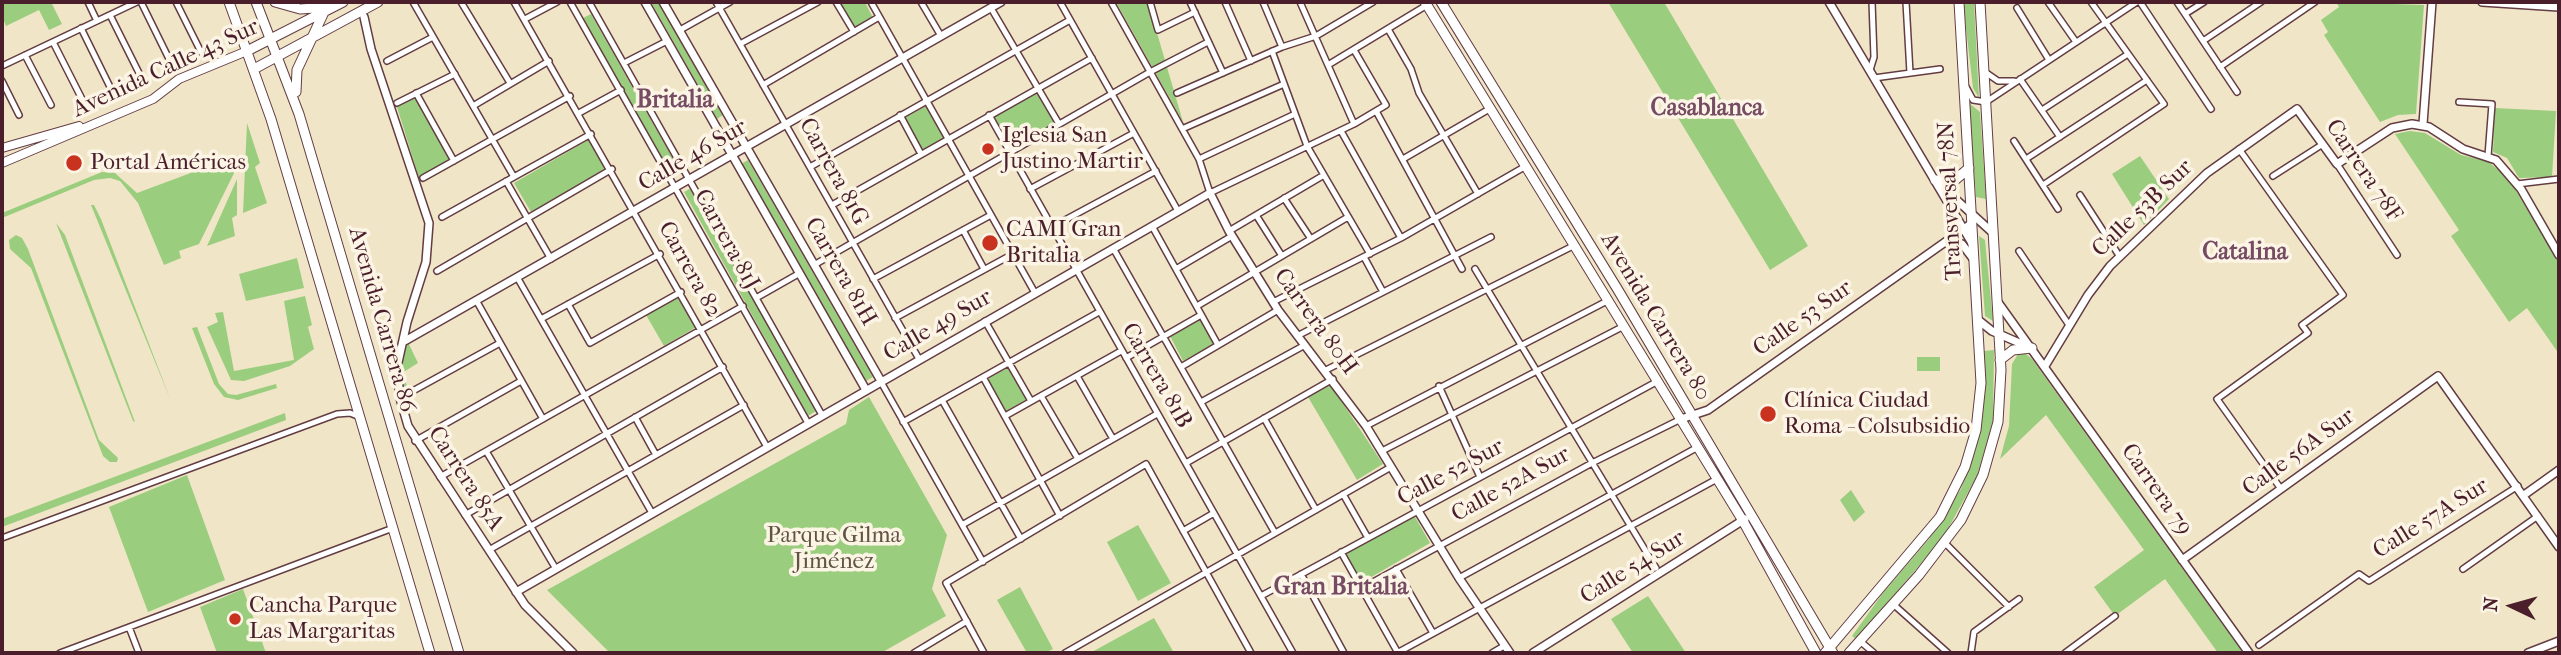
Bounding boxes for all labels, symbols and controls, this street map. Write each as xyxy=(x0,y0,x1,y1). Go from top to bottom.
street label: Avenida Calle 43 Sur xyxy=(68,14,264,124)
district label: Britalia xyxy=(636,87,714,115)
district label: Casablanca xyxy=(1651,95,1763,123)
street label: Calle 46 Sur xyxy=(634,114,752,198)
street label: Carrera 81G xyxy=(792,114,874,230)
street label: Carrera 78F xyxy=(2319,115,2407,227)
street label: Transversal 78N xyxy=(1933,121,1969,281)
place label: Iglesia San Justino Martir xyxy=(1002,122,1143,176)
marker: Iglesia San Justino Martir xyxy=(980,141,996,157)
place label: Portal Américas xyxy=(90,149,246,177)
marker: Portal Américas xyxy=(64,153,84,173)
street label: Calle 53B Sur xyxy=(2087,154,2199,264)
street label: Carrera 81J xyxy=(687,185,765,295)
street label: Carrera 81H xyxy=(798,213,882,331)
place label: CAMI Gran Britalia xyxy=(1006,216,1121,270)
street label: Carrera 82 xyxy=(651,217,727,323)
street label: Avenida Carrera 86 xyxy=(341,224,421,416)
street label: Avenida Carrera 80 xyxy=(1594,228,1716,406)
marker: CAMI Gran Britalia xyxy=(980,233,1000,253)
district label: Catalina xyxy=(2202,239,2288,267)
street label: Carrera 80H xyxy=(1267,263,1363,381)
street label: Calle 53 Sur xyxy=(1748,275,1858,363)
street label: Calle 49 Sur xyxy=(879,284,997,368)
street label: Carrera 81B xyxy=(1115,318,1197,434)
place label: Clínica Ciudad Roma - Colsubsidio xyxy=(1784,387,1970,441)
street label: Calle 56A Sur xyxy=(2238,403,2360,503)
marker: Clínica Ciudad Roma - Colsubsidio xyxy=(1758,404,1778,424)
street label: Carrera 85A xyxy=(421,422,509,536)
street label: Calle 52 Sur xyxy=(1393,434,1509,512)
street label: Carrera 79 xyxy=(2114,439,2198,541)
street label: Calle 52A Sur xyxy=(1447,441,1575,529)
street label: Calle 57A Sur xyxy=(2368,473,2494,565)
park label: Parque Gilma Jiménez xyxy=(767,522,901,576)
street label: Calle 54 Sur xyxy=(1576,525,1690,611)
north arrow xyxy=(2477,571,2547,641)
district label: Gran Britalia xyxy=(1274,574,1408,602)
place label: Cancha Parque Las Margaritas xyxy=(249,592,397,646)
text: N xyxy=(2479,596,2503,612)
marker: Cancha Parque Las Margaritas xyxy=(227,611,243,627)

